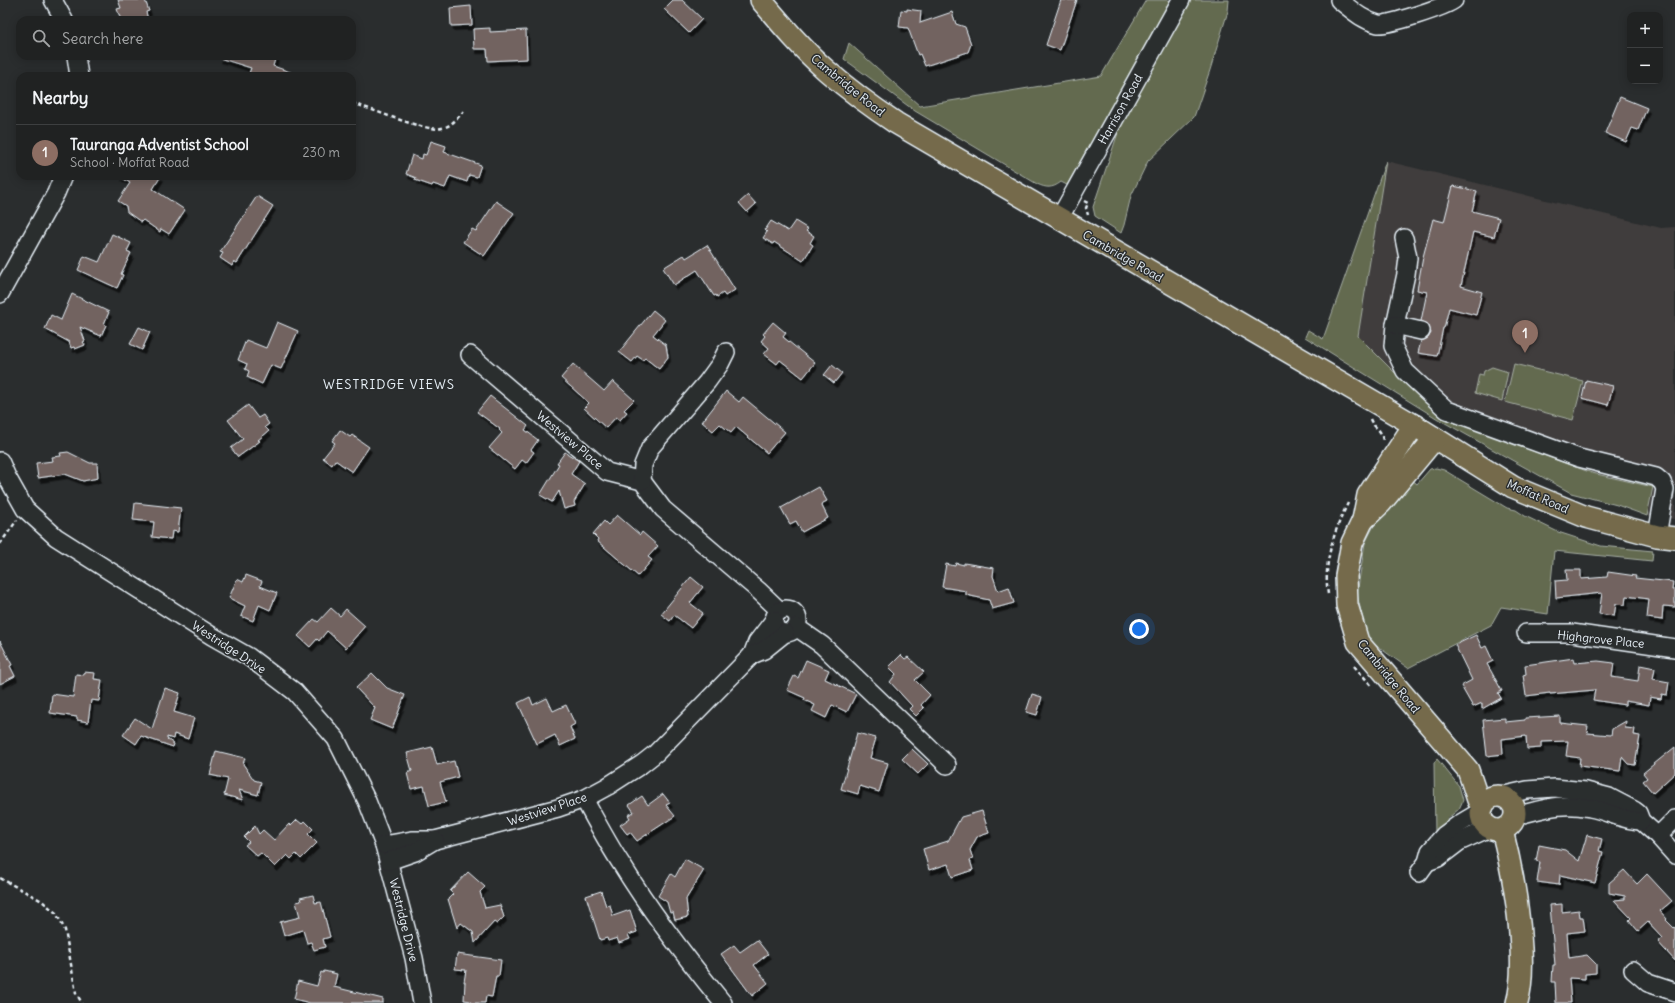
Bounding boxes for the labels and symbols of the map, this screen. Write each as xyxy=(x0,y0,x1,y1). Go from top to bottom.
street label: Cambridge Road xyxy=(808,51,888,119)
street label: Harrison Road xyxy=(1095,71,1145,147)
street label: Cambridge Road xyxy=(1080,227,1166,285)
pin: 1 xyxy=(1512,320,1538,353)
district label: WESTRIDGE VIEWS xyxy=(323,376,455,393)
street label: Westview Place xyxy=(533,408,607,472)
street label: Moffat Road xyxy=(1505,476,1571,516)
street label: Westridge Drive xyxy=(189,617,269,677)
your location xyxy=(1129,619,1149,639)
street label: Highgrove Place xyxy=(1557,627,1645,651)
street label: Cambridge Road xyxy=(1355,636,1423,716)
street label: Westview Place xyxy=(505,789,589,829)
street label: Westridge Drive xyxy=(386,877,422,963)

